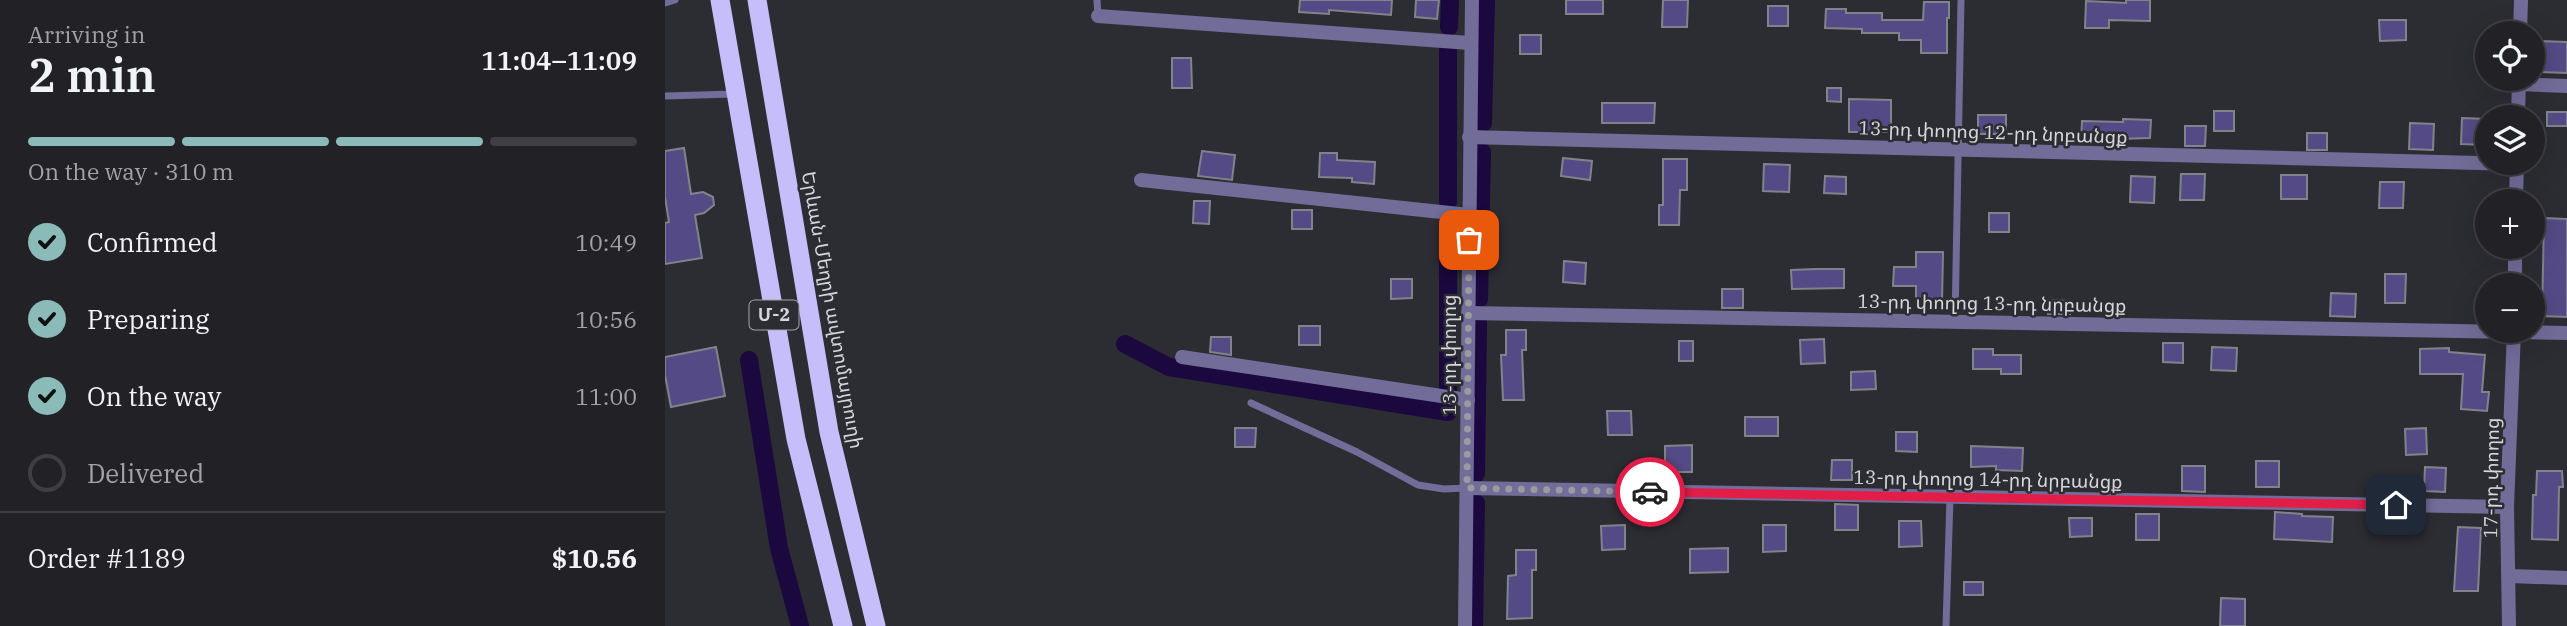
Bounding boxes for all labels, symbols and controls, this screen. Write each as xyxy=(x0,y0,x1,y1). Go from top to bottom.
text: Arriving in xyxy=(28,19,145,49)
map controls xyxy=(2475,21,2545,343)
button: locate xyxy=(2475,21,2545,91)
text: 11:04–11:09 xyxy=(481,43,637,77)
text: 2 min xyxy=(28,45,156,105)
button: layers xyxy=(2475,105,2545,175)
street label: 13-րդ փողոց 12-րդ նրբանցք xyxy=(1858,115,2128,149)
text: On the way · 310 m xyxy=(28,156,234,186)
street label: Երևան-Մեղրի ավտոմայրուղի xyxy=(797,170,869,450)
button: + xyxy=(2475,189,2545,259)
pin xyxy=(1439,210,1499,270)
icon: bag xyxy=(1450,221,1488,259)
icon: check xyxy=(28,223,66,261)
text: Confirmed xyxy=(87,225,218,259)
text: 10:49 xyxy=(575,227,637,257)
button: − xyxy=(2475,273,2545,343)
street label: 13-րդ փողոց 13-րդ նրբանցք xyxy=(1857,289,2127,317)
street label: 13-րդ փողոց xyxy=(1437,295,1461,415)
icon: check xyxy=(28,300,66,338)
road number: Մ-2 xyxy=(749,300,799,330)
text: Preparing xyxy=(87,302,209,336)
text: 10:56 xyxy=(575,304,637,334)
icon: check xyxy=(28,377,66,415)
text: On the way xyxy=(87,379,221,413)
text: 11:00 xyxy=(575,381,637,411)
street label: 17-րդ փողոց xyxy=(2478,417,2504,539)
text: Delivered xyxy=(87,456,204,490)
courier xyxy=(1615,457,1685,527)
street label: 13-րդ փողոց 14-րդ նրբանցք xyxy=(1853,465,2123,493)
icon: car xyxy=(1631,473,1669,511)
pin xyxy=(2366,475,2426,535)
icon: home xyxy=(2377,486,2415,524)
text: Order #1189 xyxy=(28,541,186,575)
text: $10.56 xyxy=(552,541,637,575)

